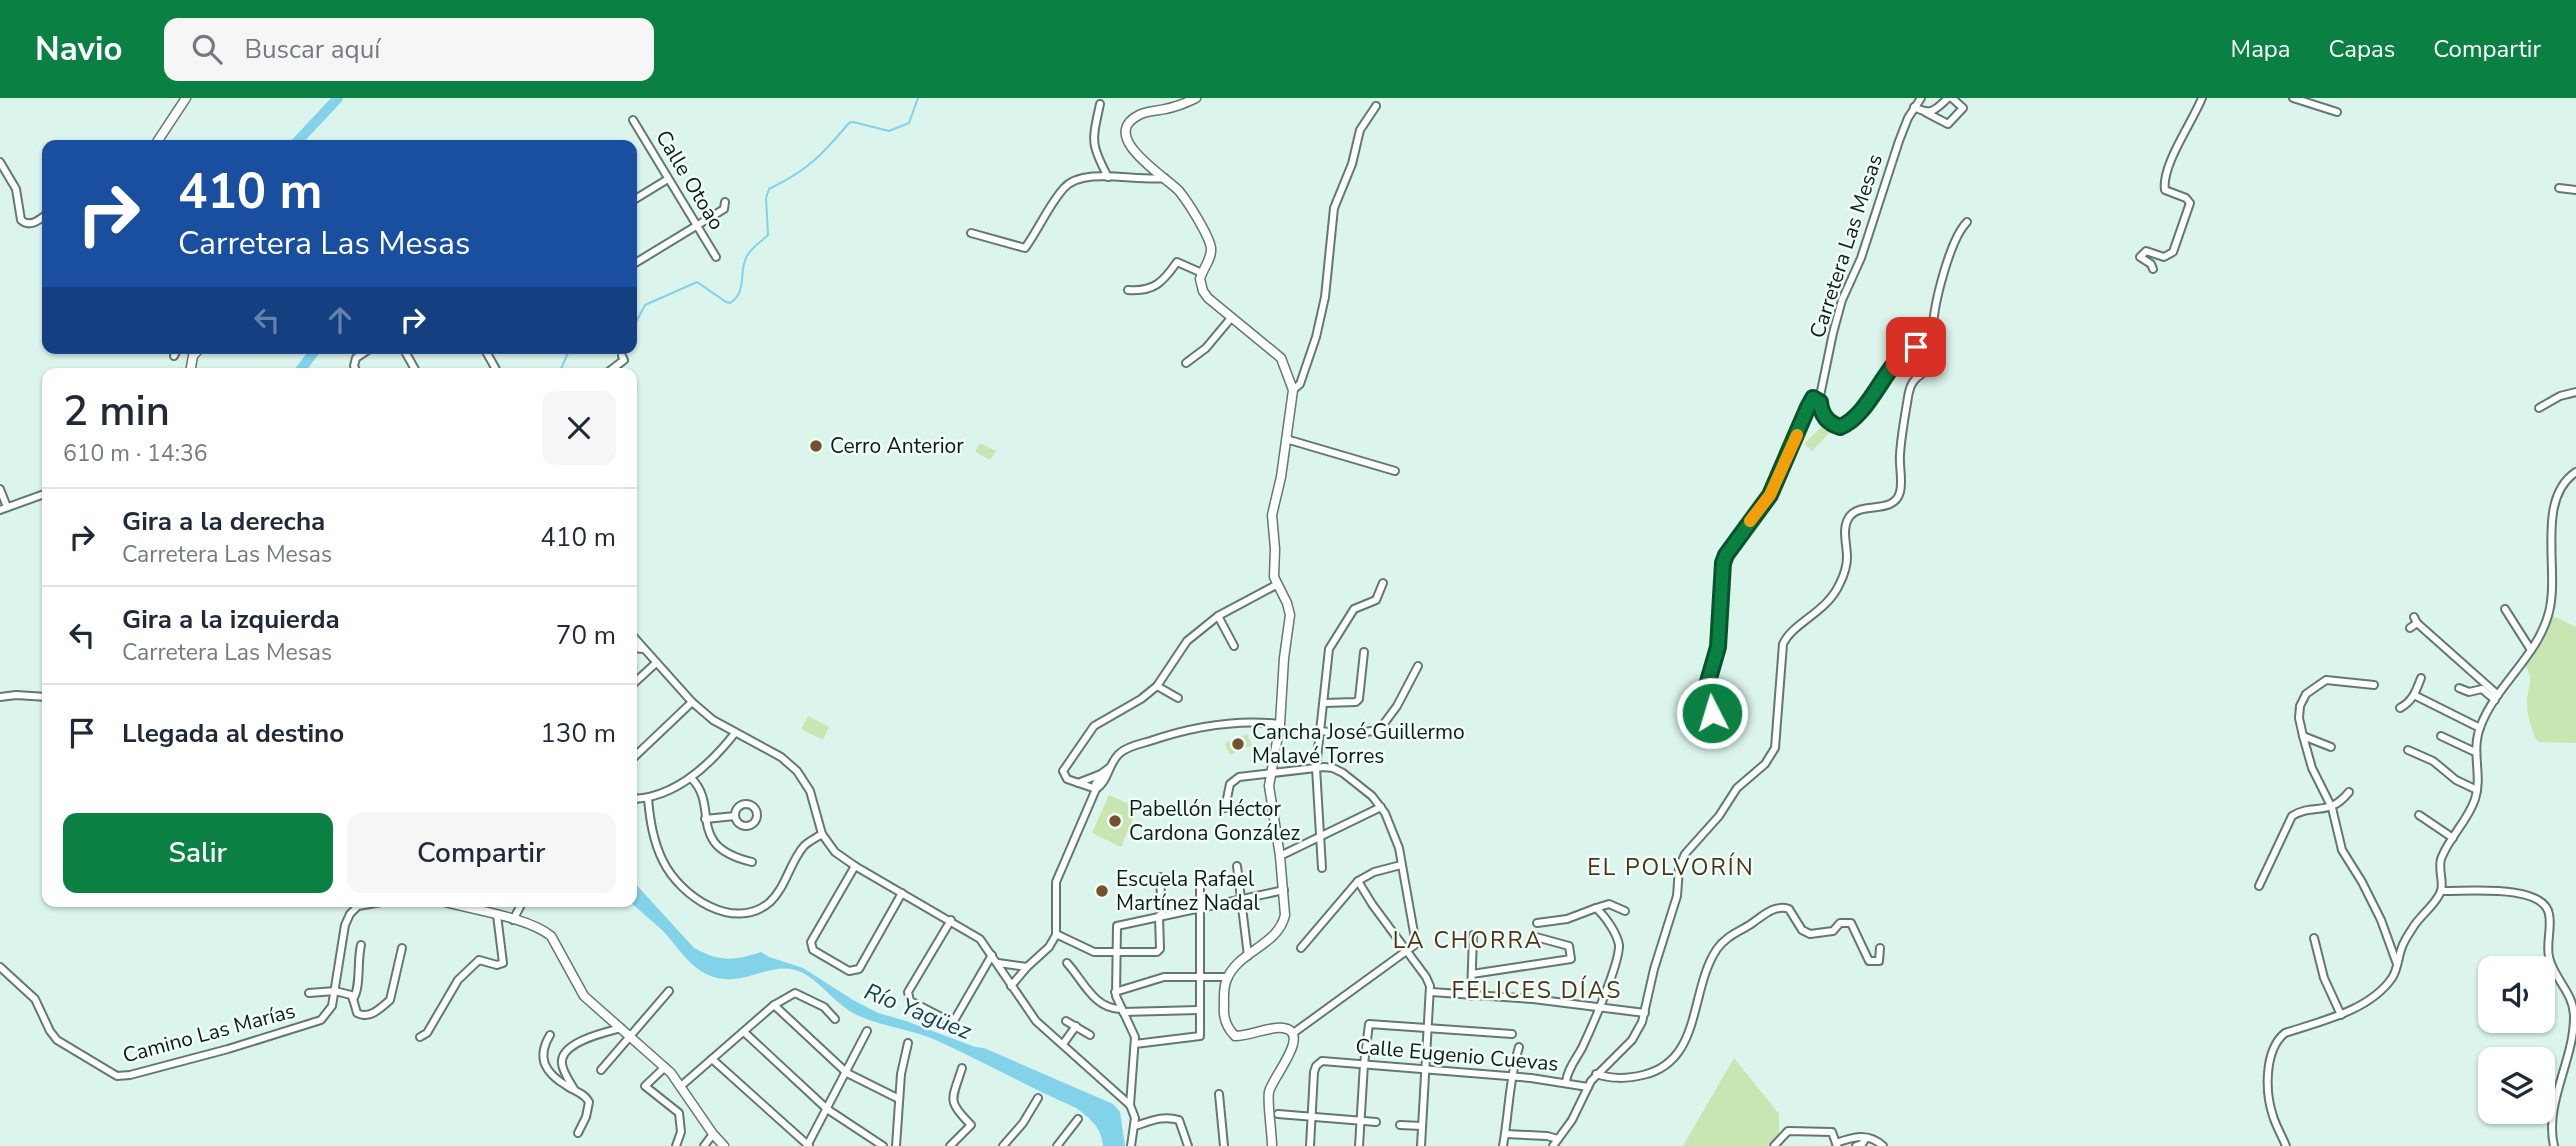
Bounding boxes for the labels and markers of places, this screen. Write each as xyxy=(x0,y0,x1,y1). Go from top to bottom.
pin xyxy=(1886,317,1946,377)
place label: Cerro Anterior xyxy=(830,432,964,460)
marker: Cerro Anterior xyxy=(808,438,824,454)
place label: Cancha José Guillermo Malavé Torres xyxy=(1252,718,1465,770)
marker: Cancha José Guillermo Malavé Torres xyxy=(1230,736,1246,752)
place label: Pabellón Héctor Cardona González xyxy=(1129,795,1301,847)
marker: Pabellón Héctor Cardona González xyxy=(1107,813,1123,829)
place label: Escuela Rafael Martínez Nadal xyxy=(1116,865,1261,917)
marker: Escuela Rafael Martínez Nadal xyxy=(1094,883,1110,899)

